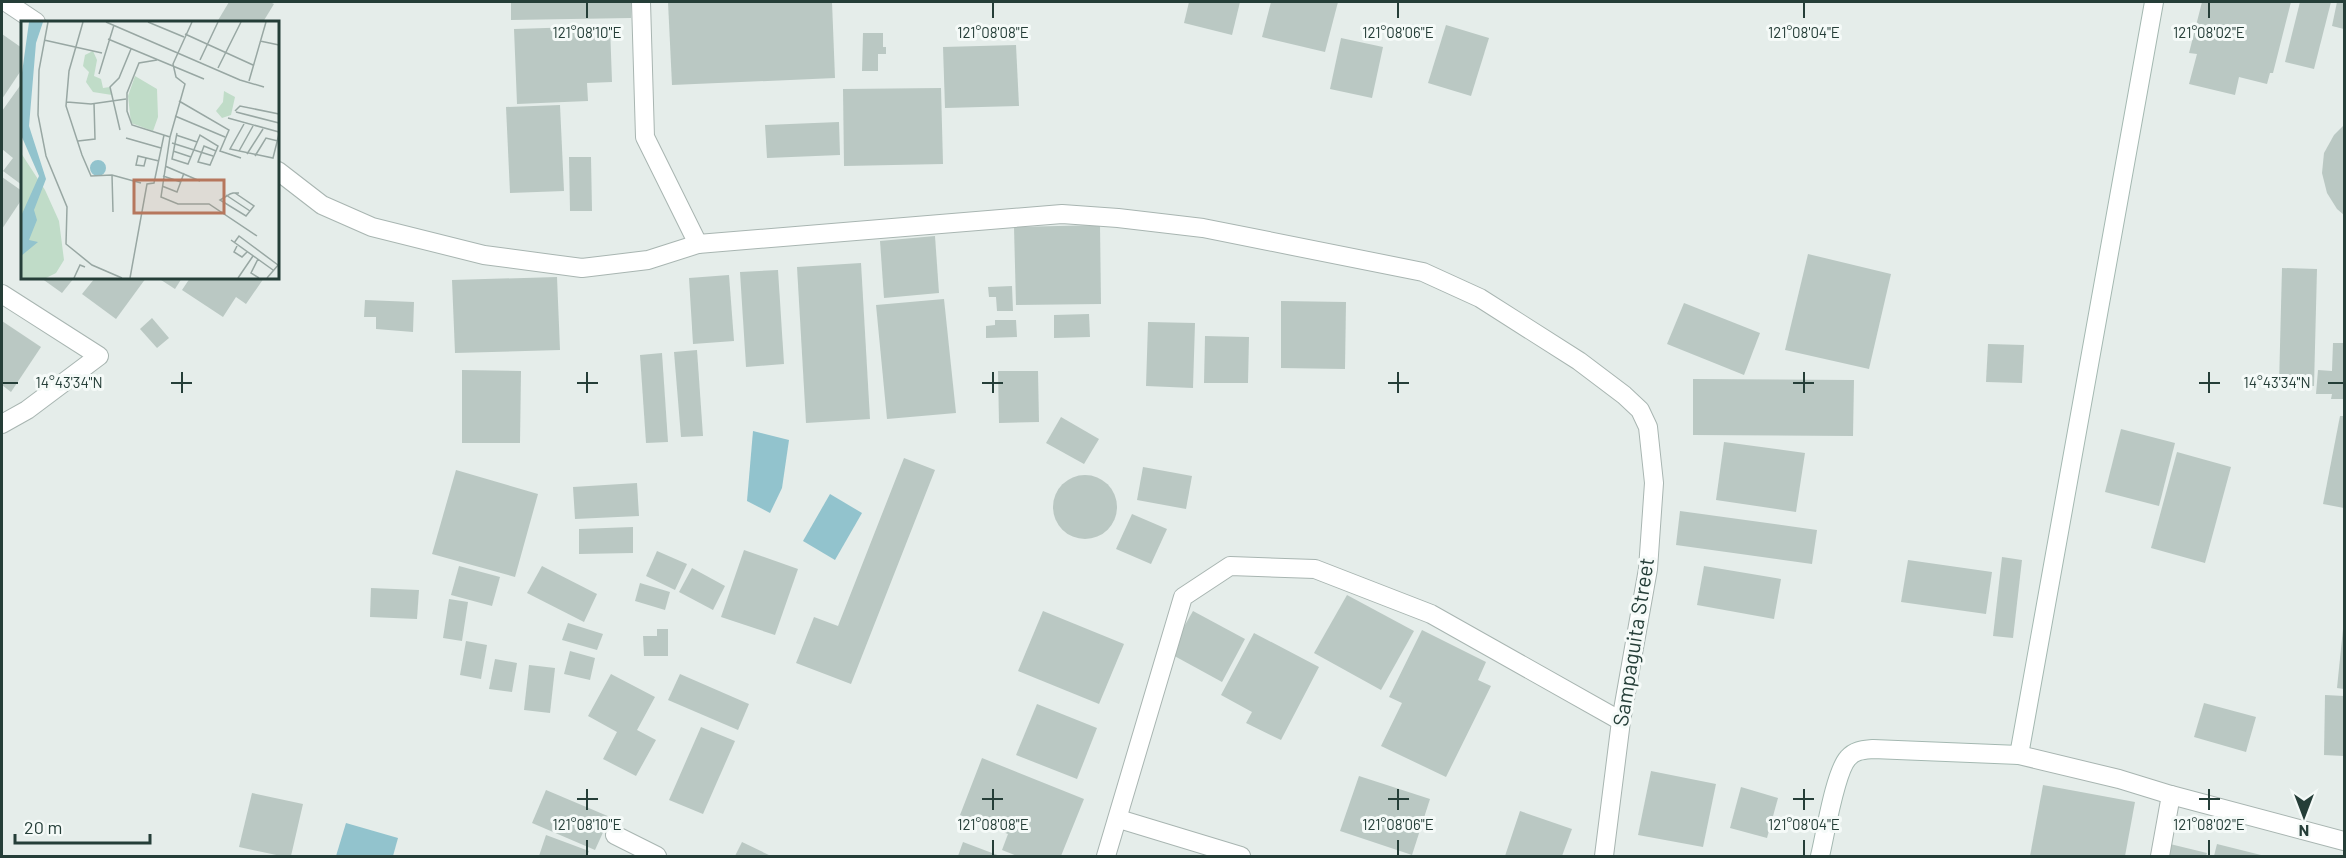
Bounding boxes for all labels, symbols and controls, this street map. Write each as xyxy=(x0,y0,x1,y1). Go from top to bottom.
inset map xyxy=(21,21,279,279)
text: 121°08'10"E xyxy=(552,23,622,41)
text: 121°08'08"E xyxy=(957,23,1029,41)
text: 121°08'06"E xyxy=(1362,23,1434,41)
text: 121°08'04"E xyxy=(1768,23,1840,41)
text: 121°08'02"E xyxy=(2173,23,2245,41)
text: 14°43'34"N xyxy=(35,373,103,391)
text: 14°43'34"N xyxy=(2243,373,2311,391)
street label: Sampaguita Street xyxy=(1607,556,1658,728)
north arrow xyxy=(2274,786,2334,846)
scale bar xyxy=(15,807,150,845)
text: 121°08'10"E xyxy=(552,815,622,833)
text: 121°08'08"E xyxy=(957,815,1029,833)
text: 121°08'06"E xyxy=(1362,815,1434,833)
text: 121°08'04"E xyxy=(1768,815,1840,833)
text: 121°08'02"E xyxy=(2173,815,2245,833)
text: 20 m xyxy=(24,816,62,838)
text: N xyxy=(2299,822,2309,841)

